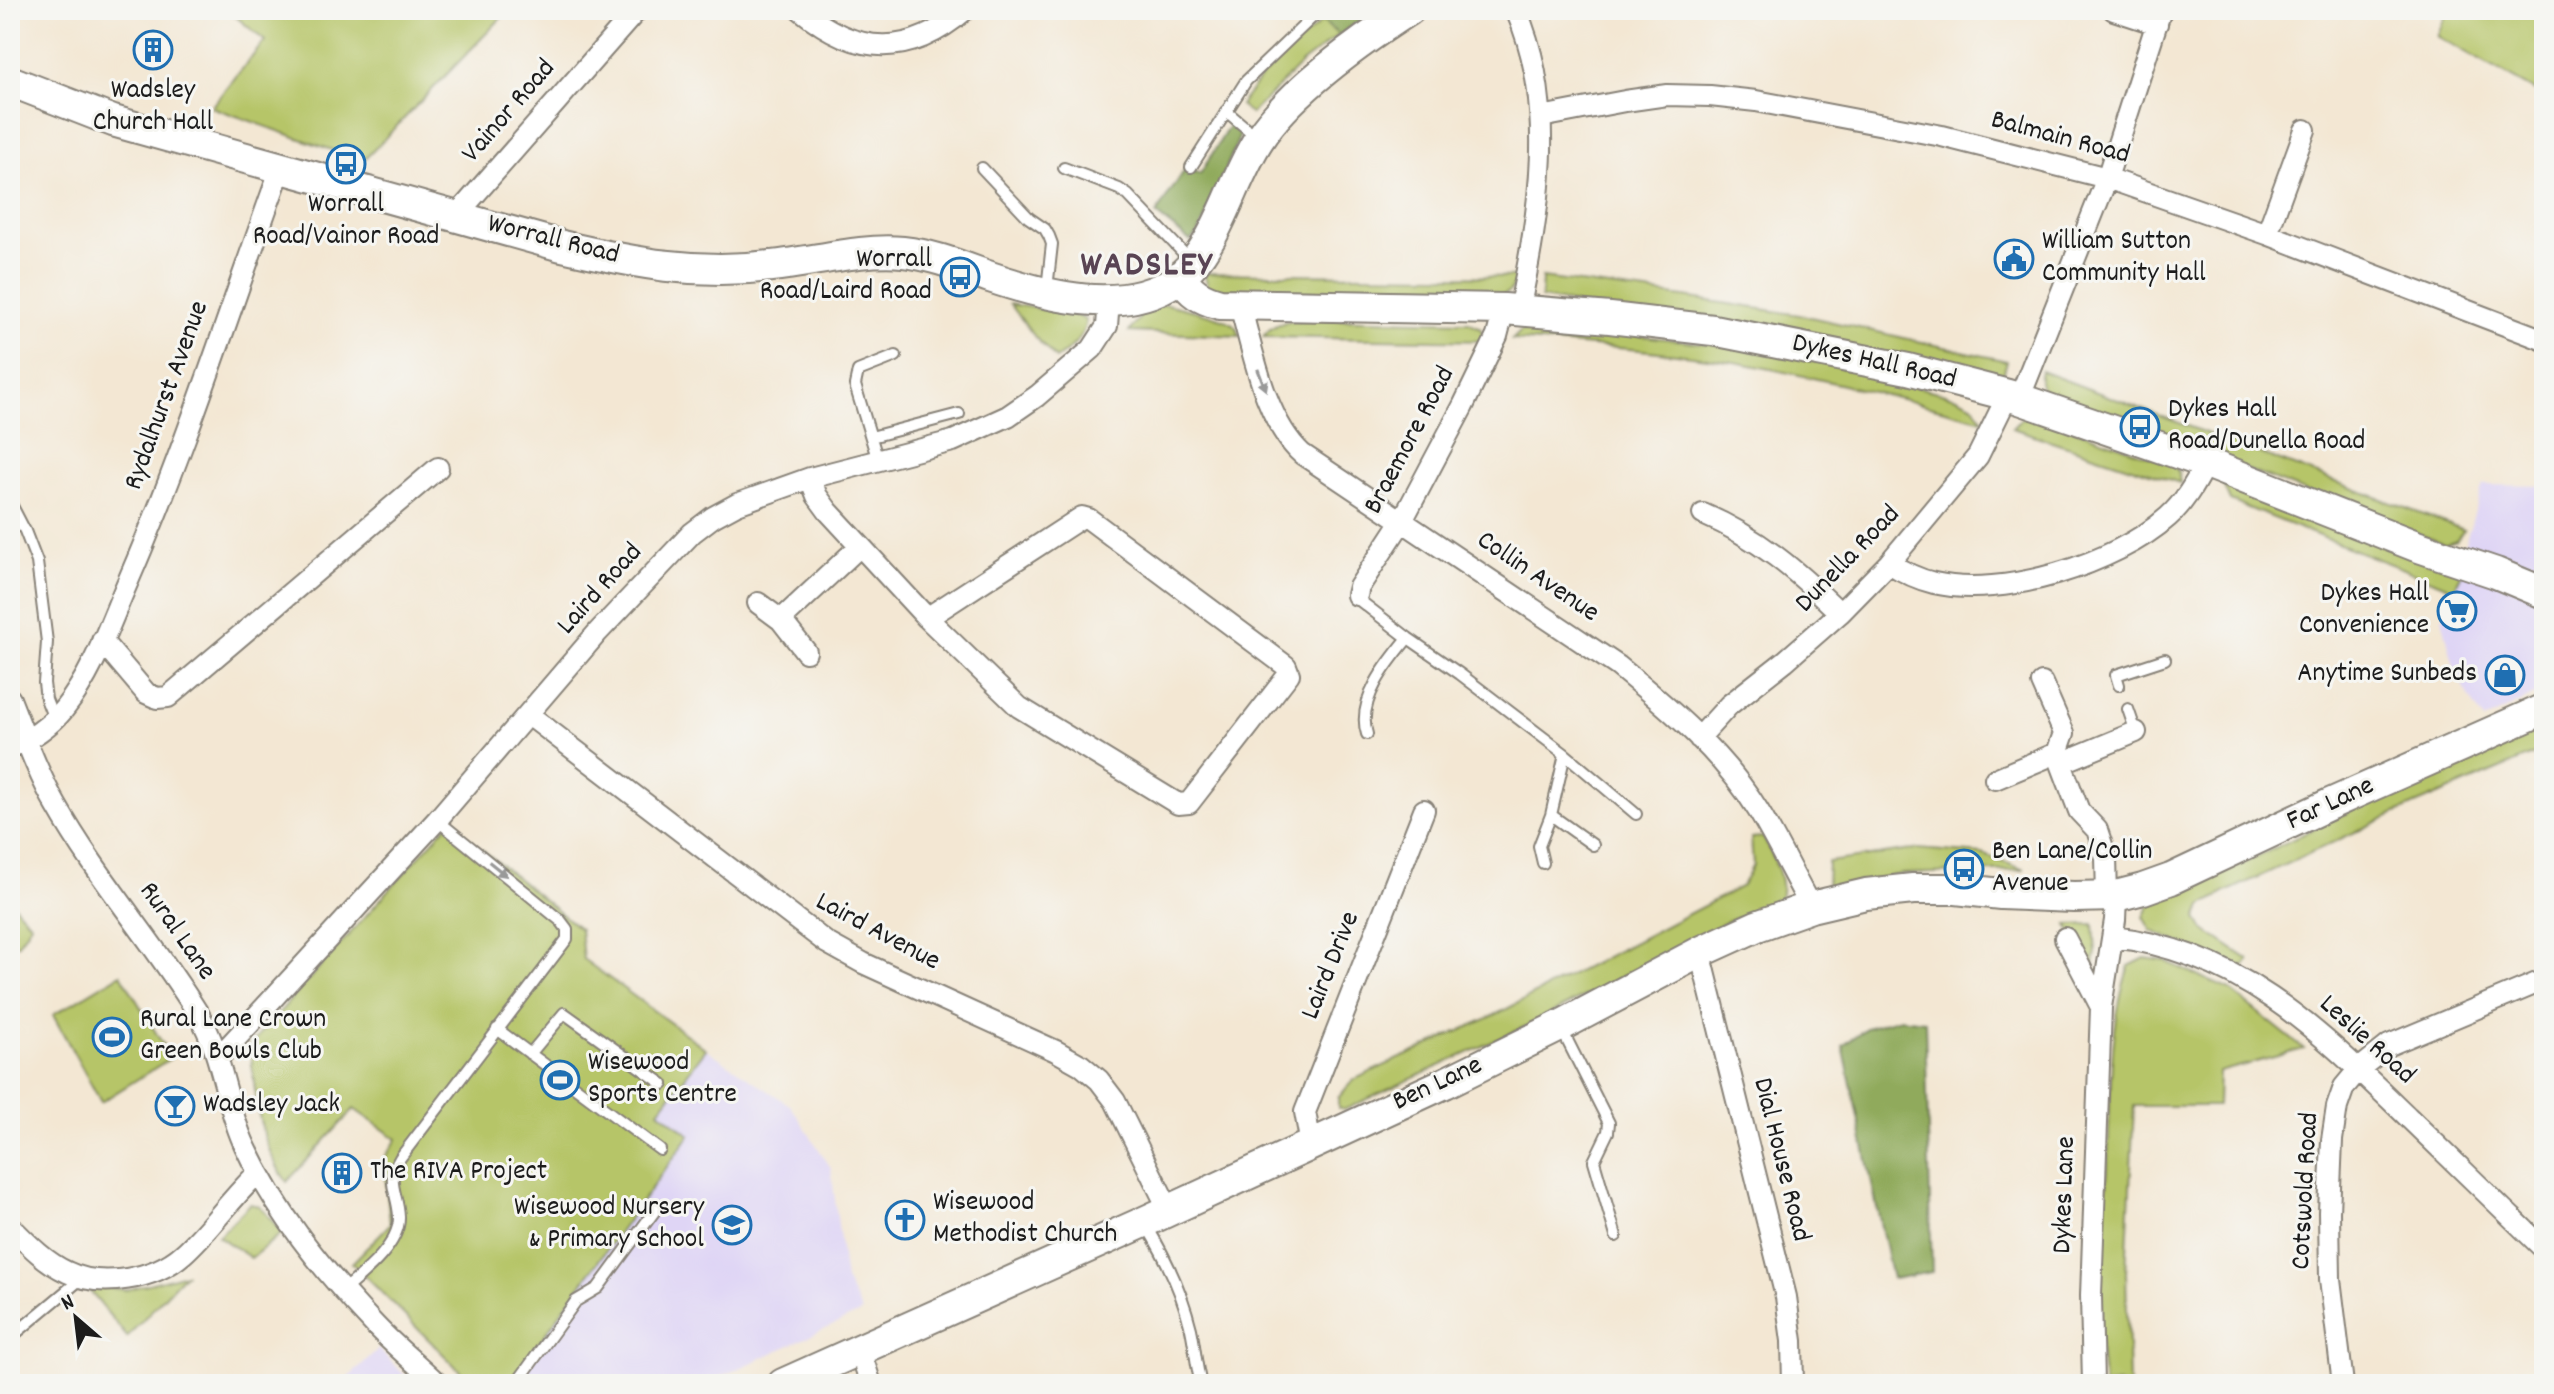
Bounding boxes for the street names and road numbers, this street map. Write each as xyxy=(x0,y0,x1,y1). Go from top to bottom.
street label: Vainor Road xyxy=(453,51,567,173)
street label: Balmain Road xyxy=(1986,101,2134,177)
street label: Worrall Road xyxy=(483,205,623,277)
street label: Rydalhurst Avenue xyxy=(115,296,221,496)
street label: Dykes Hall Road xyxy=(1788,325,1960,401)
street label: Braemore Road xyxy=(1355,360,1467,522)
street label: Dunella Road xyxy=(1787,497,1911,623)
street label: Collin Avenue xyxy=(1467,522,1607,634)
street label: Laird Road xyxy=(549,535,653,645)
street label: Far Lane xyxy=(2281,767,2381,843)
street label: Rural Lane xyxy=(127,875,225,989)
street label: Laird Avenue xyxy=(807,883,947,983)
street label: Laird Drive xyxy=(1292,906,1372,1026)
street label: Leslie Road xyxy=(2309,987,2423,1095)
street label: Ben Lane xyxy=(1387,1047,1489,1123)
street label: Dial House Road xyxy=(1740,1074,1820,1246)
street label: Cotswold Road xyxy=(2283,1111,2331,1271)
street label: Dykes Lane xyxy=(2044,1136,2088,1254)

